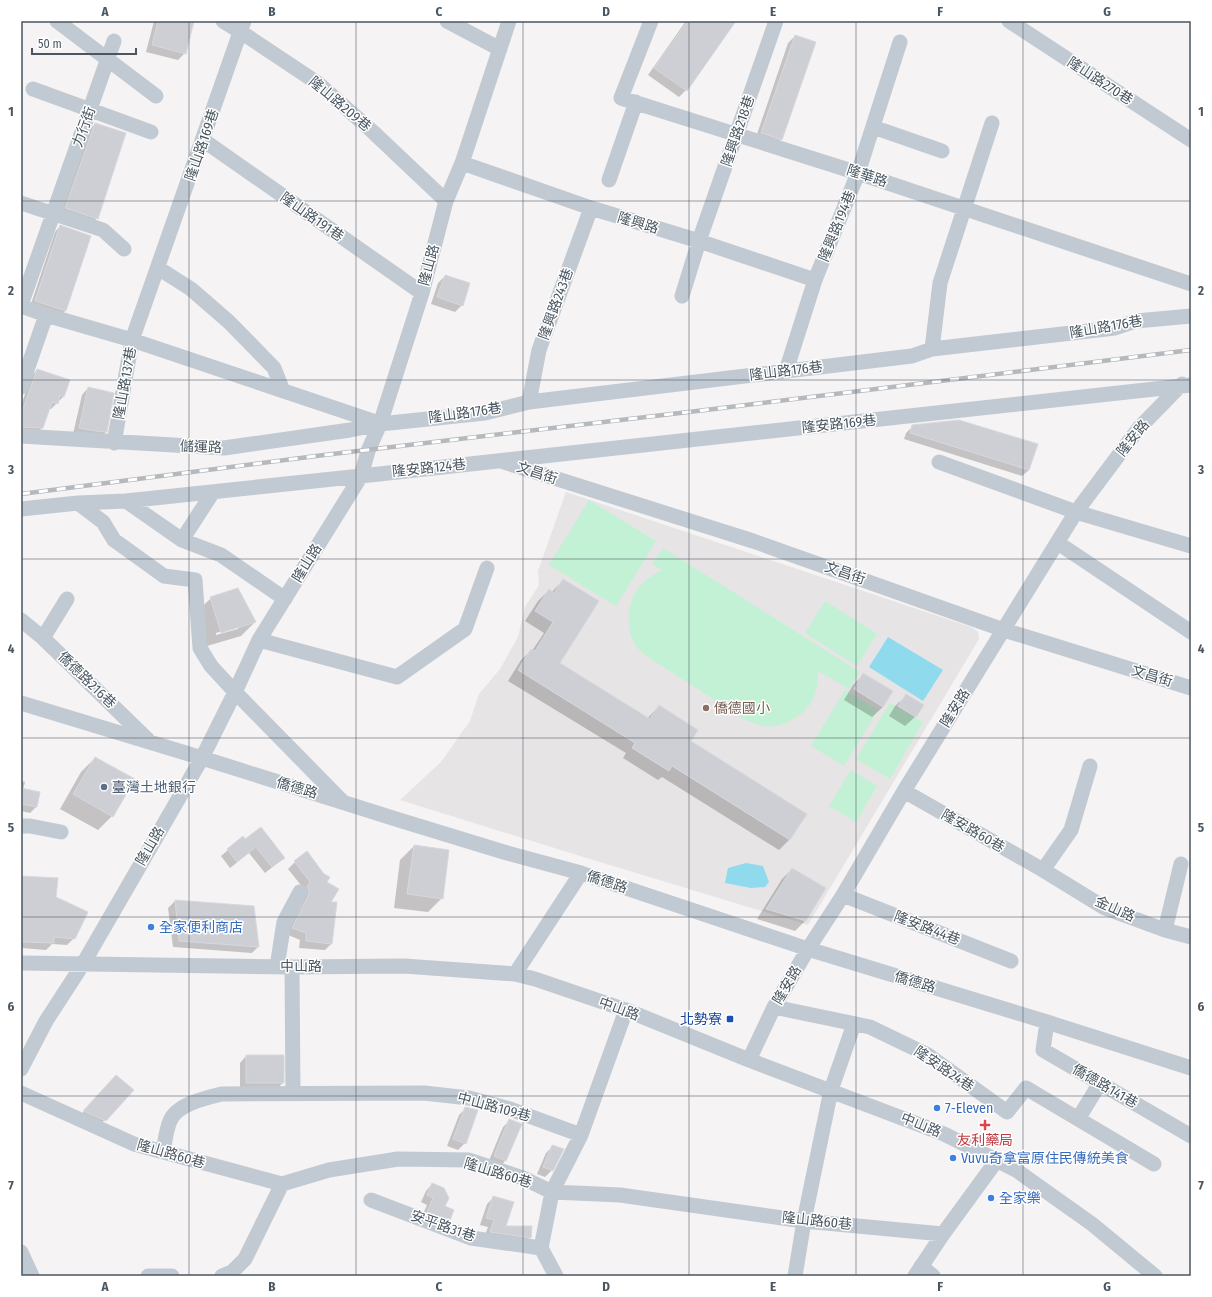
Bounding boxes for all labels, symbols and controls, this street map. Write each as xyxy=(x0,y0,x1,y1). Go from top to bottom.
text: A xyxy=(100,4,109,19)
text: B xyxy=(268,4,276,19)
text: C xyxy=(436,4,443,19)
text: D xyxy=(602,4,610,19)
text: E xyxy=(770,4,776,19)
text: F xyxy=(937,4,943,19)
text: G xyxy=(1103,4,1111,19)
scale bar xyxy=(32,30,136,56)
text: 50 m xyxy=(38,37,62,51)
street label: 隆山路270巷 xyxy=(1064,53,1136,109)
street label: 隆山路209巷 xyxy=(305,73,375,135)
street label: 隆興路218巷 xyxy=(718,93,758,169)
text: 1 xyxy=(8,104,14,119)
street label: 力行街 xyxy=(69,104,99,150)
text: 1 xyxy=(1198,104,1204,119)
street label: 隆山路169巷 xyxy=(182,107,222,183)
street label: 隆華路 xyxy=(844,161,890,191)
street label: 隆興路194巷 xyxy=(815,188,859,264)
street label: 隆山路191巷 xyxy=(277,189,347,245)
street label: 隆興路 xyxy=(615,209,661,237)
street label: 隆山路 xyxy=(415,243,443,287)
street label: 隆興路243巷 xyxy=(535,266,577,342)
text: 2 xyxy=(7,283,14,298)
text: 2 xyxy=(1197,283,1204,298)
street label: 隆山路176巷 xyxy=(1068,312,1144,342)
street label: 隆山路137巷 xyxy=(110,345,140,421)
street label: 隆山路176巷 xyxy=(748,358,824,384)
street label: 隆山路176巷 xyxy=(427,399,503,427)
street label: 隆安路169巷 xyxy=(801,412,877,436)
street label: 隆安路 xyxy=(1113,416,1153,460)
street label: 儲運路 xyxy=(180,438,222,456)
street label: 隆安路124巷 xyxy=(391,456,467,480)
street label: 文昌街 xyxy=(514,458,560,488)
text: 3 xyxy=(7,462,14,477)
text: 3 xyxy=(1197,462,1204,477)
street label: 隆山路 xyxy=(289,541,325,585)
street label: 文昌街 xyxy=(822,558,868,588)
text: 4 xyxy=(8,641,15,656)
text: 4 xyxy=(1198,641,1205,656)
street label: 僑德路216巷 xyxy=(54,648,120,712)
street label: 文昌街 xyxy=(1129,662,1175,690)
street label: 隆安路 xyxy=(937,686,973,730)
place label: 僑德國小 xyxy=(714,700,770,717)
marker: 僑德國小 xyxy=(701,703,711,713)
street label: 僑德路 xyxy=(274,774,320,802)
place label: 臺灣土地銀行 xyxy=(112,779,196,796)
marker: 臺灣土地銀行 xyxy=(99,782,109,792)
street label: 隆安路60巷 xyxy=(938,806,1008,856)
text: 5 xyxy=(8,820,14,835)
text: 5 xyxy=(1198,820,1204,835)
street label: 隆山路 xyxy=(132,824,168,868)
street label: 僑德路 xyxy=(584,867,630,897)
street label: 金山路 xyxy=(1092,893,1138,925)
street label: 隆安路44巷 xyxy=(891,908,963,948)
place label: 全家便利商店 xyxy=(159,919,243,936)
marker: 全家便利商店 xyxy=(146,922,156,932)
street label: 中山路 xyxy=(280,958,322,975)
street label: 隆安路 xyxy=(769,963,805,1007)
street label: 僑德路 xyxy=(892,968,938,996)
street label: 中山路 xyxy=(596,994,642,1024)
text: 6 xyxy=(8,999,15,1014)
text: 6 xyxy=(1198,999,1205,1014)
place label: 北勢寮 xyxy=(680,1011,722,1028)
marker: 北勢寮 xyxy=(725,1014,735,1024)
street label: 隆安路24巷 xyxy=(911,1043,977,1095)
street label: 僑德路141巷 xyxy=(1069,1060,1141,1112)
street label: 中山路109巷 xyxy=(455,1089,533,1125)
place label: 7-Eleven xyxy=(945,1100,993,1117)
marker: 7-Eleven xyxy=(932,1103,942,1113)
street label: 中山路 xyxy=(898,1109,944,1141)
marker: 友利藥局 xyxy=(980,1120,990,1130)
place label: 友利藥局 xyxy=(957,1132,1013,1149)
street label: 隆山路60巷 xyxy=(135,1136,207,1172)
place label: Vuvu奇拿富原住民傳統美食 xyxy=(961,1150,1129,1167)
marker: Vuvu奇拿富原住民傳統美食 xyxy=(948,1153,958,1163)
street label: 隆山路60巷 xyxy=(462,1155,534,1191)
text: 7 xyxy=(8,1178,14,1193)
text: 7 xyxy=(1198,1178,1204,1193)
place label: 全家樂 xyxy=(999,1190,1041,1207)
marker: 全家樂 xyxy=(986,1193,996,1203)
street label: 安平路31巷 xyxy=(408,1207,478,1245)
street label: 隆山路60巷 xyxy=(781,1209,853,1233)
text: A xyxy=(100,1279,109,1294)
text: B xyxy=(268,1279,276,1294)
text: C xyxy=(436,1279,443,1294)
text: D xyxy=(602,1279,610,1294)
text: E xyxy=(770,1279,776,1294)
text: F xyxy=(937,1279,943,1294)
text: G xyxy=(1103,1279,1111,1294)

